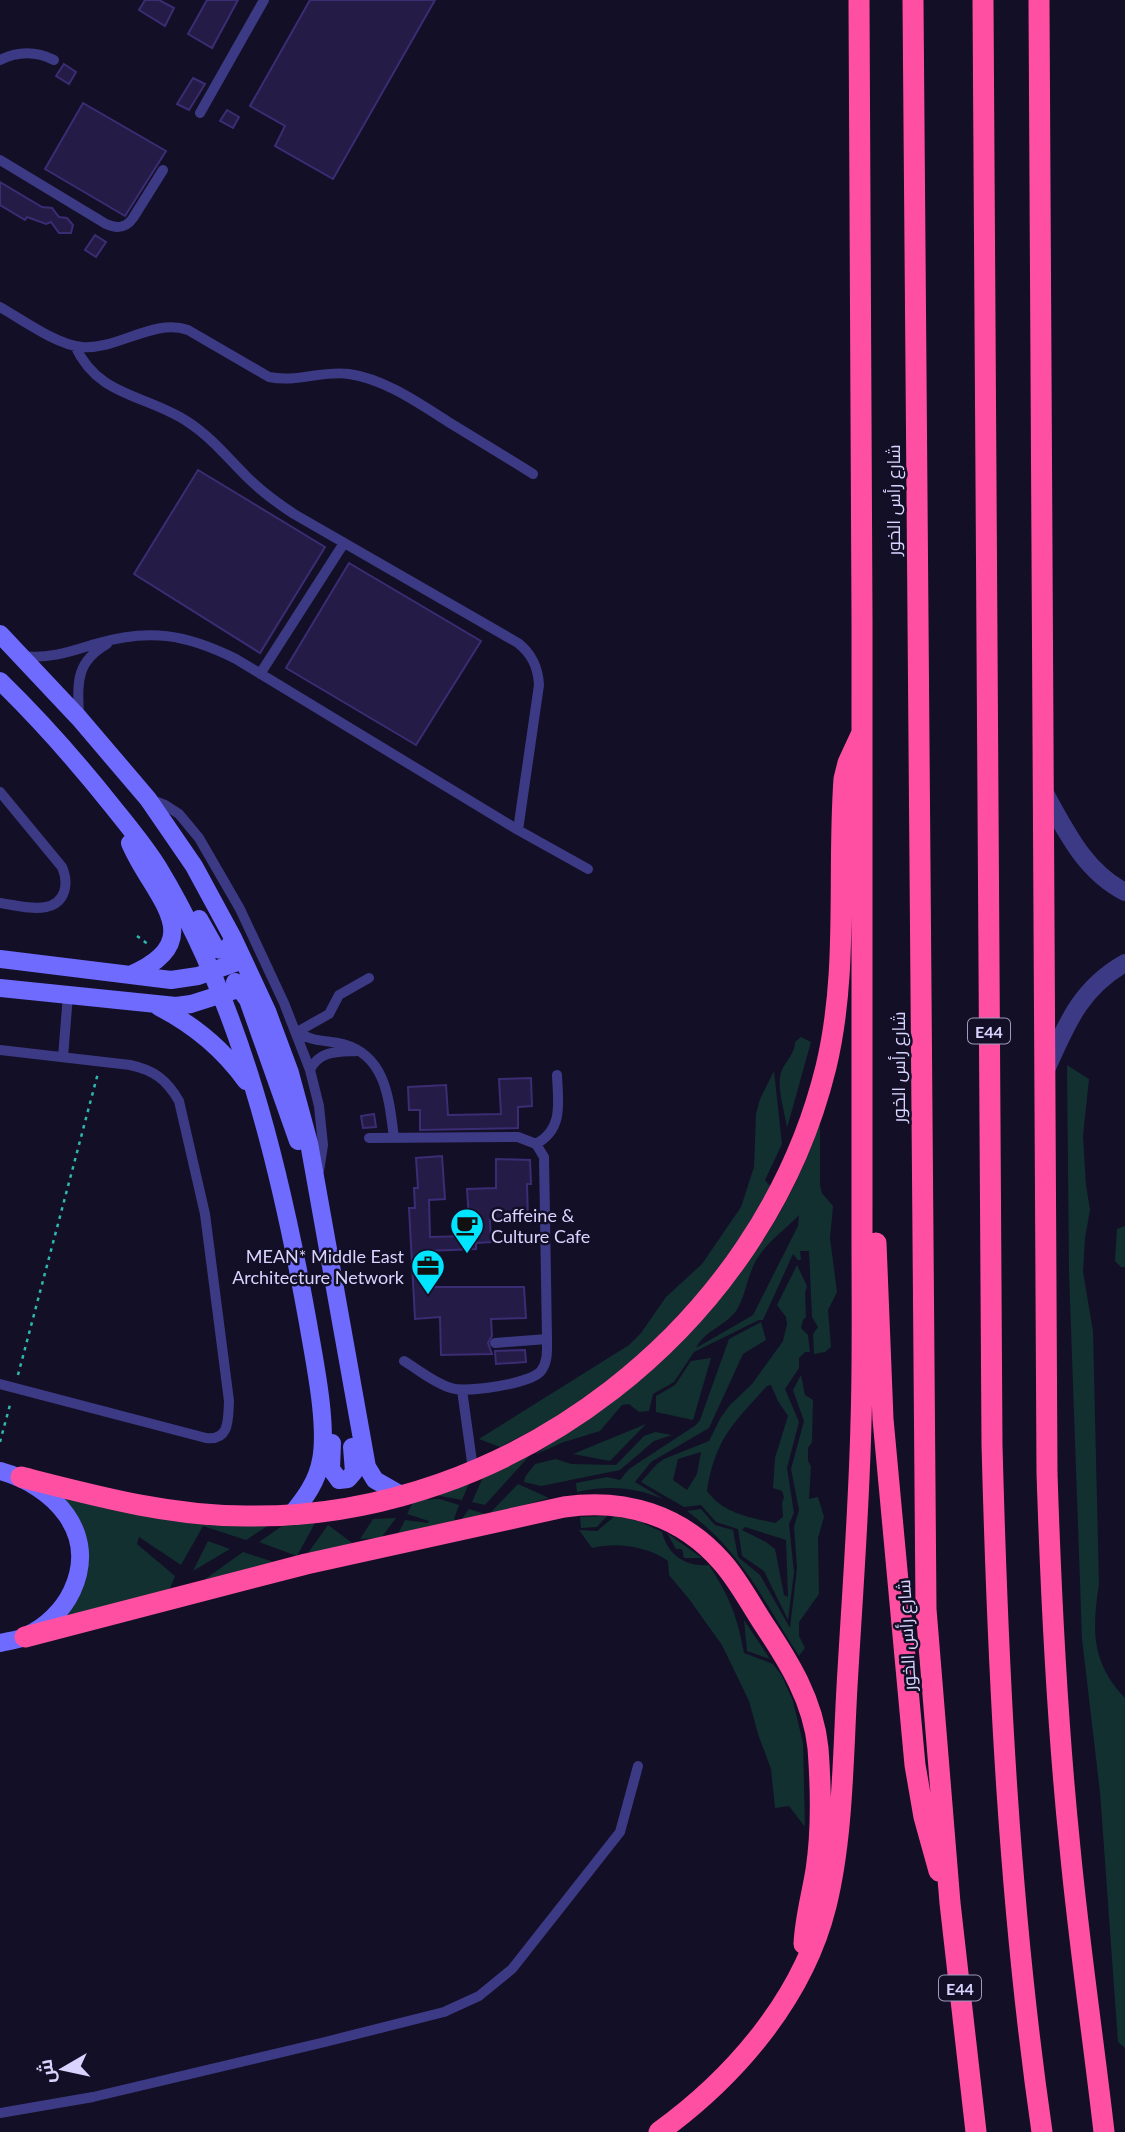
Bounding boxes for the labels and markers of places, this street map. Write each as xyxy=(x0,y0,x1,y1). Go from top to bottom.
place label: Caffeine & Culture Cafe xyxy=(491,1204,590,1247)
cafe icon: Caffeine & Culture Cafe xyxy=(448,1206,486,1255)
place label: MEAN* Middle East Architecture Network xyxy=(232,1245,405,1288)
office icon: MEAN* Middle East Architecture Network xyxy=(409,1247,447,1296)

